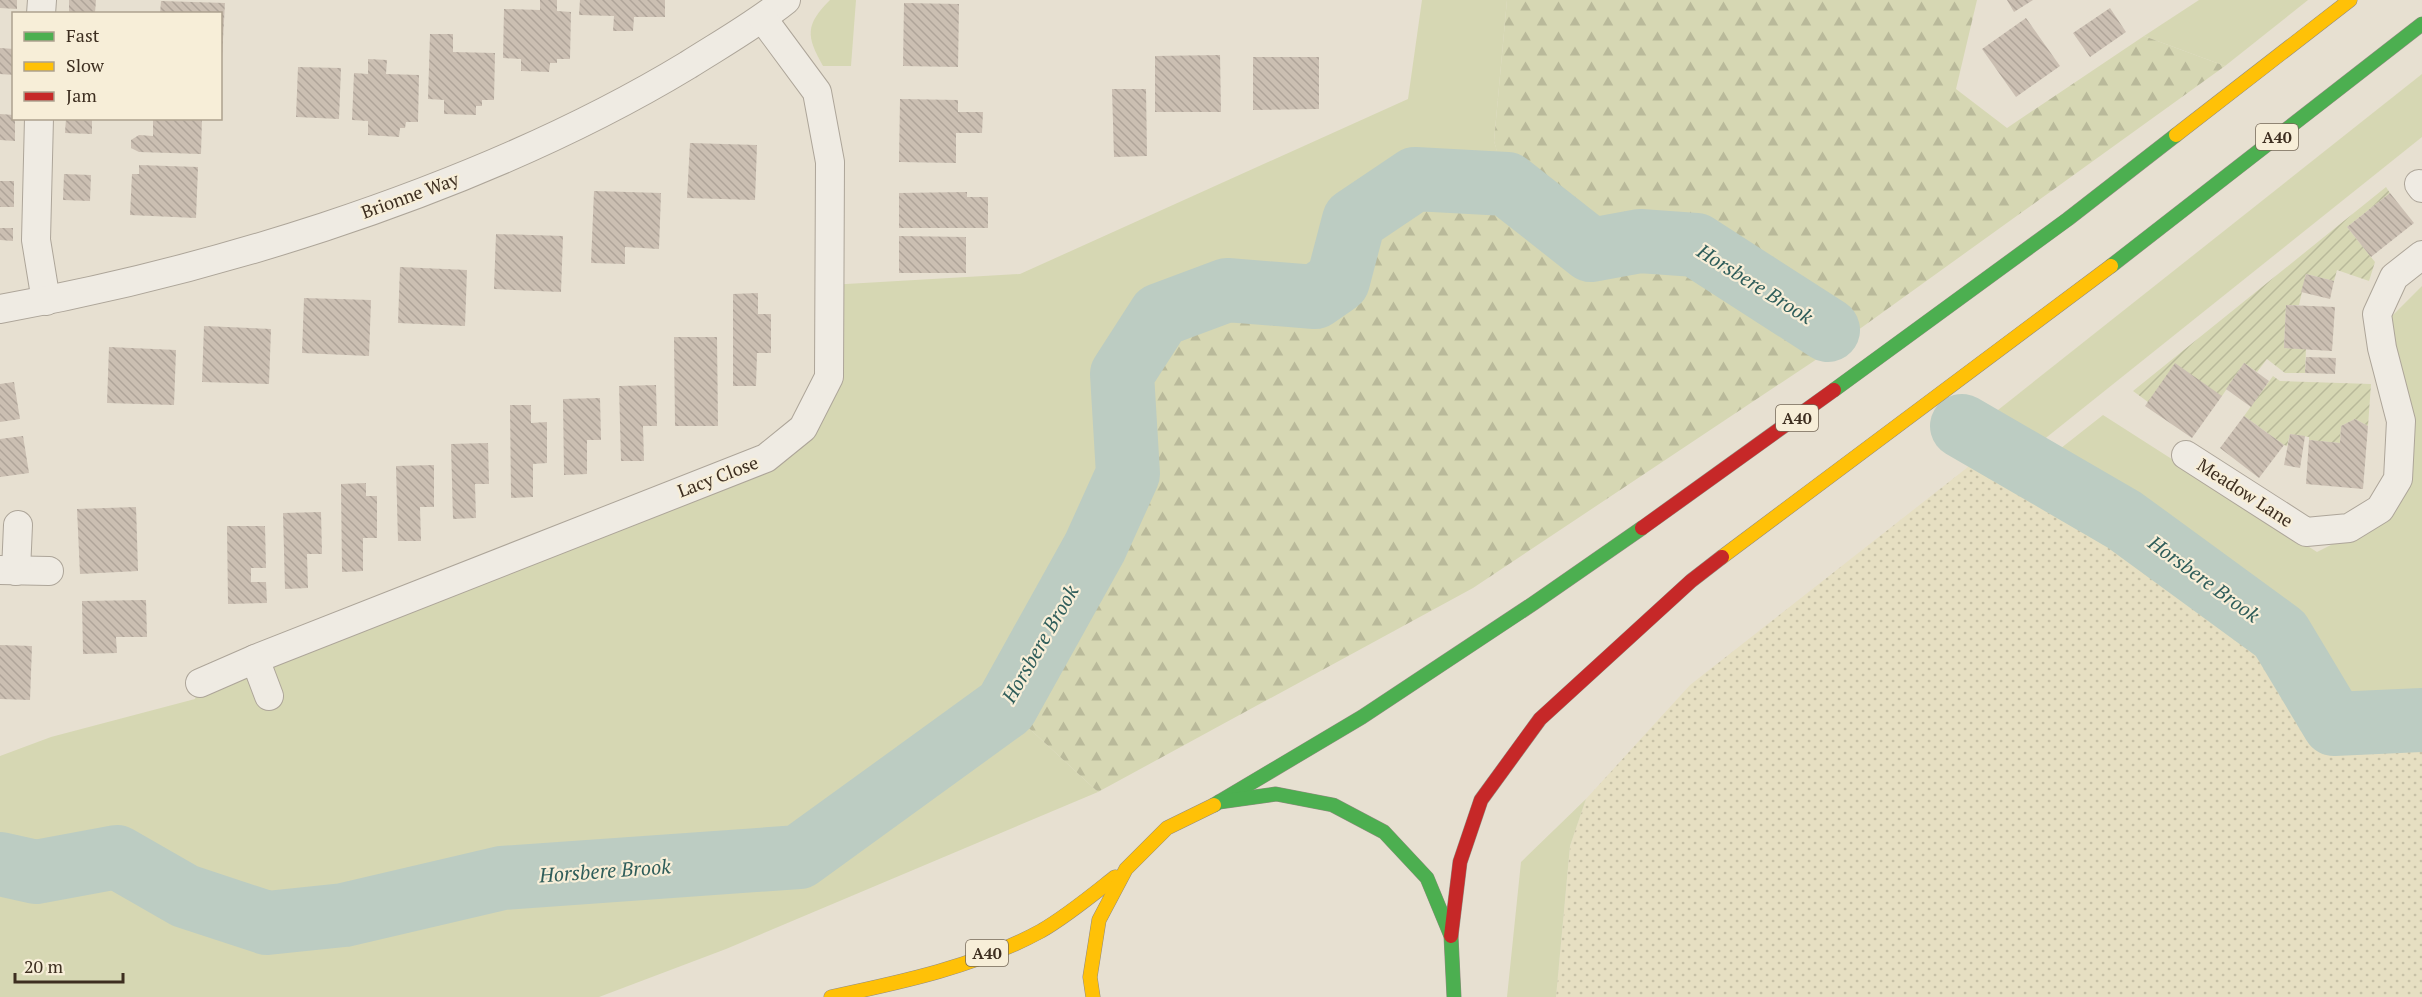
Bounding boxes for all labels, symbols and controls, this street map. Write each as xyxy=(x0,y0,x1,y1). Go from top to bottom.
legend xyxy=(12,12,222,120)
text: Fast xyxy=(66,23,100,47)
text: Slow xyxy=(66,53,105,77)
text: Jam xyxy=(66,83,97,107)
road number: A40 xyxy=(2256,124,2298,150)
street label: Brionne Way xyxy=(358,166,463,224)
water label: Horsbere Brook xyxy=(1691,237,1819,330)
road number: A40 xyxy=(1776,405,1818,431)
street label: Lacy Close xyxy=(674,450,761,502)
street label: Meadow Lane xyxy=(2193,452,2298,532)
water label: Horsbere Brook xyxy=(2142,528,2266,628)
water label: Horsbere Brook xyxy=(994,580,1084,708)
water label: Horsbere Brook xyxy=(537,852,672,889)
road number: A40 xyxy=(966,940,1008,966)
scale bar xyxy=(15,946,123,984)
text: 20 m xyxy=(24,954,64,978)

